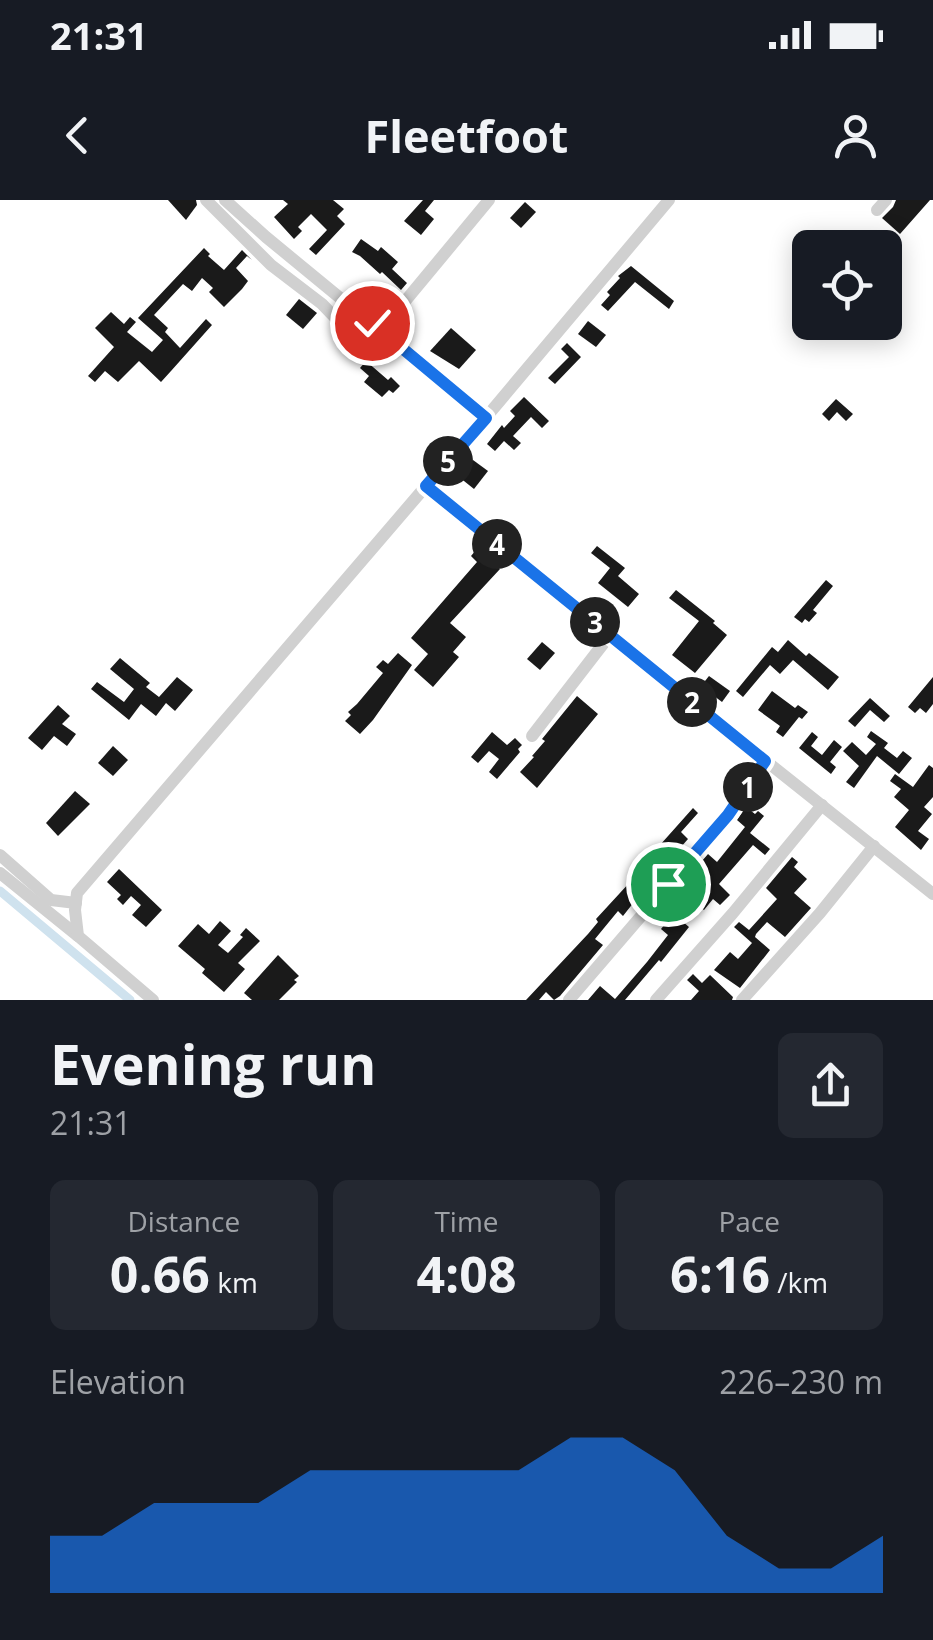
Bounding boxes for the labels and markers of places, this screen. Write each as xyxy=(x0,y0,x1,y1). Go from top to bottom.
pin xyxy=(330,281,415,366)
pin: 5 xyxy=(423,436,473,486)
pin: 4 xyxy=(472,519,522,569)
pin: 3 xyxy=(570,597,620,647)
pin: 2 xyxy=(667,677,717,727)
pin: 1 xyxy=(723,762,773,812)
pin xyxy=(626,842,711,927)

